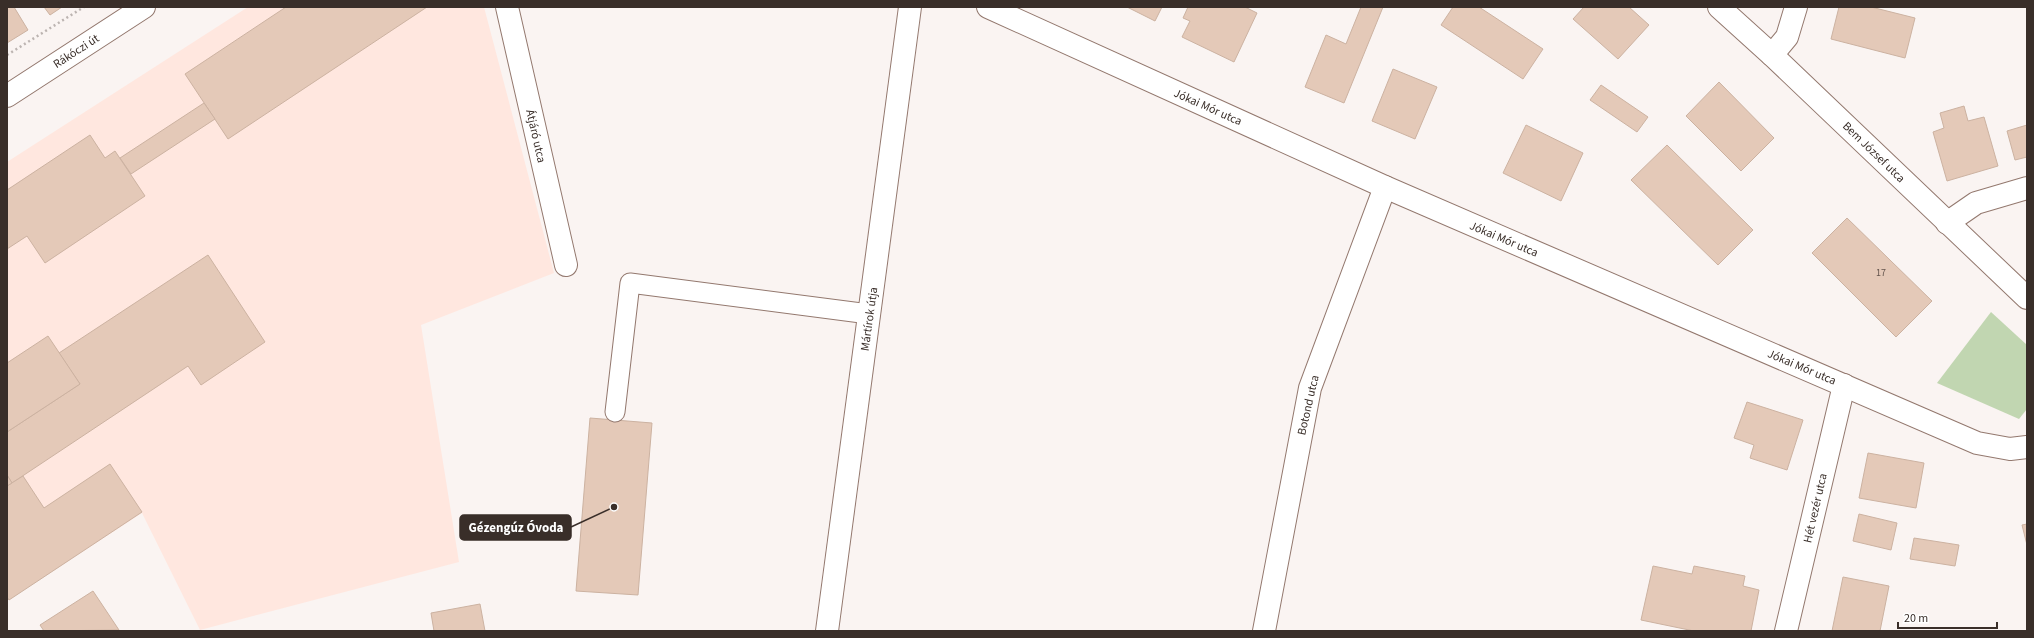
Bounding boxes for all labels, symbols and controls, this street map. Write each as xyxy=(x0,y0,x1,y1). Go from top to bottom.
street label: Rákóczi út xyxy=(50,30,103,73)
street label: Jókai Mór utca xyxy=(1171,85,1245,130)
street label: Átjáró utca xyxy=(521,108,550,164)
street label: Bem József utca xyxy=(1838,118,1909,187)
street label: Jókai Mór utca xyxy=(1467,217,1541,262)
house number: 17 xyxy=(1876,266,1886,280)
street label: Mártírok útja xyxy=(857,286,882,352)
street label: Jókai Mór utca xyxy=(1765,345,1839,390)
street label: Botond utca xyxy=(1293,373,1324,437)
street label: Hét vezér utca xyxy=(1799,472,1832,545)
callout: Gézengúz Óvoda xyxy=(460,515,571,540)
text: Gézengúz Óvoda xyxy=(469,519,564,537)
scale bar xyxy=(1898,604,1997,630)
text: 20 m xyxy=(1904,610,1928,627)

